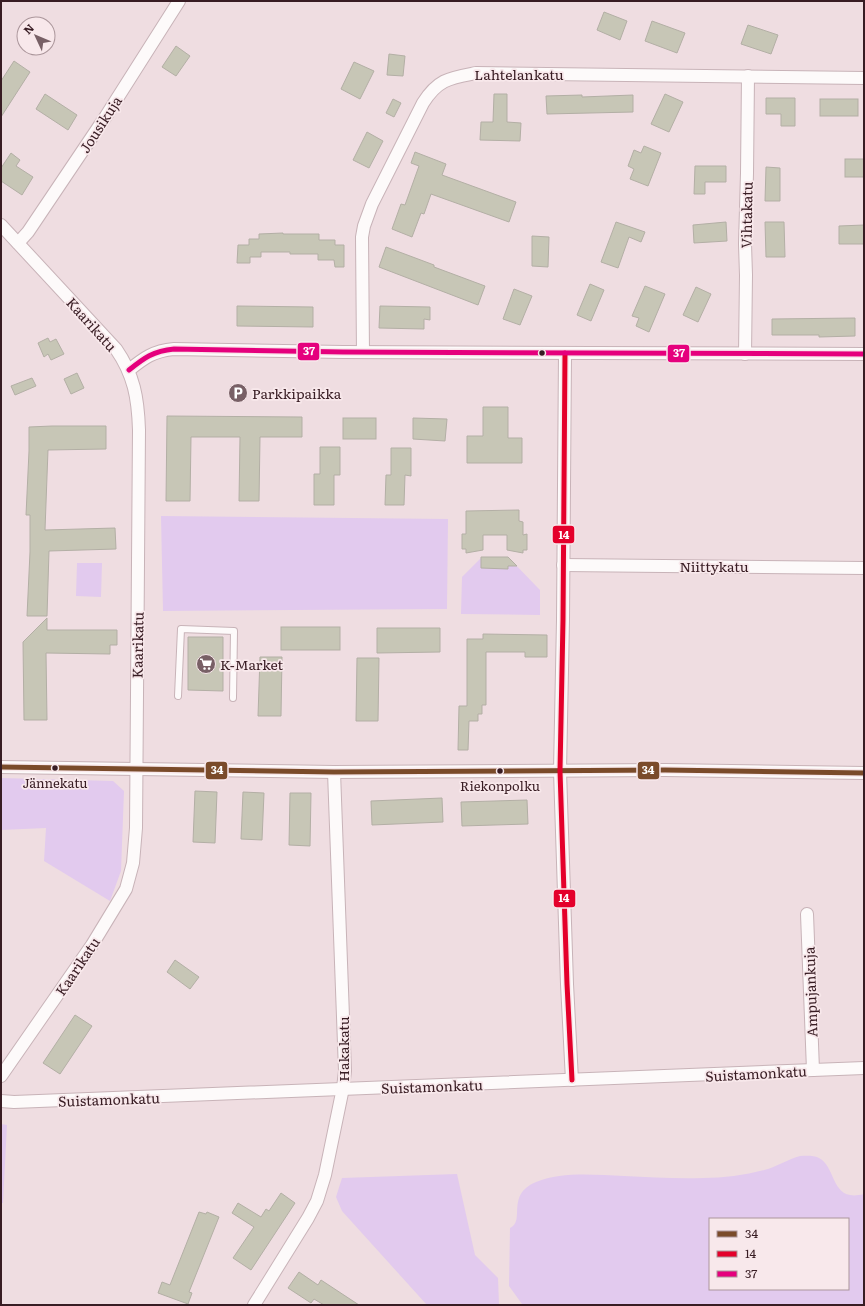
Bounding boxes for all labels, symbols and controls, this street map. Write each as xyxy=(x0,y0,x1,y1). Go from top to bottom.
north arrow xyxy=(16,16,56,56)
text: N xyxy=(19,19,37,37)
street label: Lahtelankatu xyxy=(474,64,564,84)
street label: Jousikuja xyxy=(74,91,126,156)
street label: Vihtakatu xyxy=(735,181,757,249)
street label: Kaarikatu xyxy=(62,293,122,356)
line badge: 37 xyxy=(297,342,320,361)
text: 37 xyxy=(303,342,315,358)
line badge: 37 xyxy=(667,344,690,363)
text: 37 xyxy=(673,344,685,360)
unlabelled marker xyxy=(537,348,547,358)
parking icon: Parkkipaikka xyxy=(227,382,249,404)
place label: Parkkipaikka xyxy=(252,383,342,403)
line badge: 14 xyxy=(552,525,575,544)
text: 14 xyxy=(559,526,570,542)
street label: Niittykatu xyxy=(679,556,749,576)
street label: Kaarikatu xyxy=(126,611,148,678)
supermarket icon: K-Market xyxy=(195,653,217,675)
place label: K-Market xyxy=(220,654,284,674)
line badge: 34 xyxy=(205,761,228,780)
text: 34 xyxy=(211,761,224,777)
line badge: 34 xyxy=(637,761,660,780)
text: 34 xyxy=(642,761,655,777)
marker: Jännekatu xyxy=(50,763,60,773)
marker: Riekonpolku xyxy=(495,766,505,776)
place label: Jännekatu xyxy=(22,773,88,792)
place label: Riekonpolku xyxy=(460,776,540,795)
line badge: 14 xyxy=(553,889,576,908)
text: 14 xyxy=(559,889,570,905)
street label: Kaarikatu xyxy=(50,933,104,999)
street label: Ampujankuja xyxy=(798,946,822,1038)
street label: Hakakatu xyxy=(333,1016,353,1082)
street label: Suistamonkatu xyxy=(705,1060,807,1086)
street label: Suistamonkatu xyxy=(381,1074,483,1098)
street label: Suistamonkatu xyxy=(58,1087,160,1111)
legend xyxy=(709,1218,849,1290)
text: 34 xyxy=(745,1224,758,1242)
text: 14 xyxy=(745,1244,756,1262)
text: 37 xyxy=(745,1264,757,1282)

